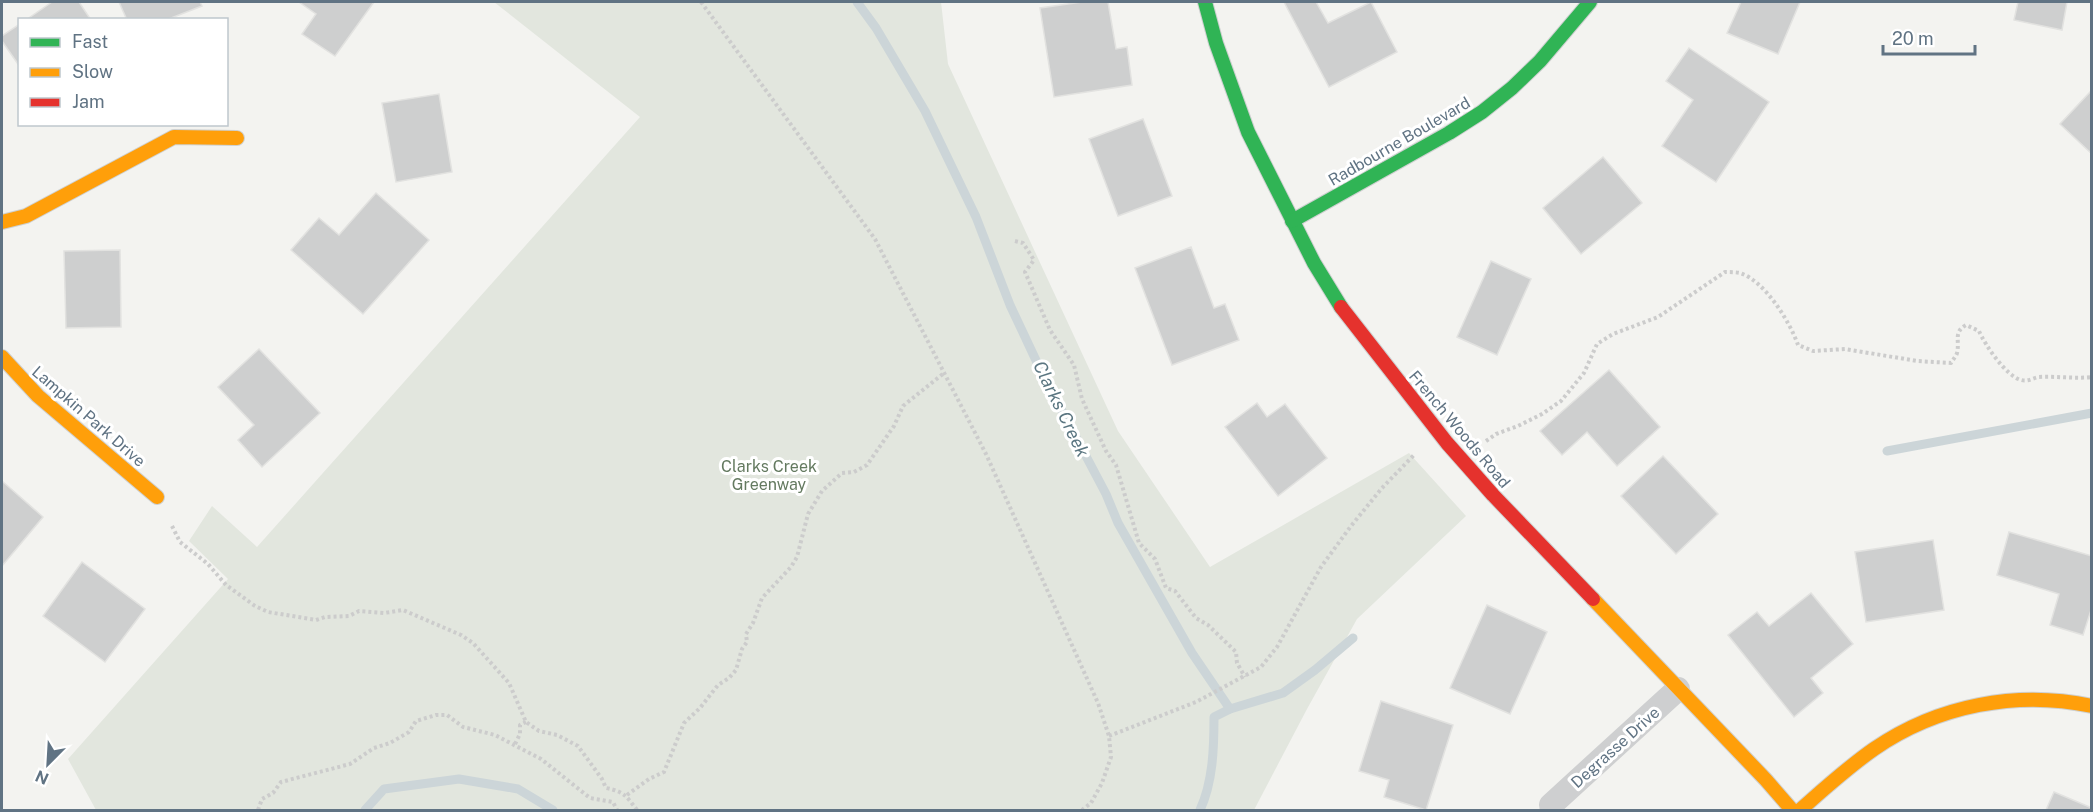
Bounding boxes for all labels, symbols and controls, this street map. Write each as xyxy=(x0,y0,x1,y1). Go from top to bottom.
legend xyxy=(18,18,228,126)
scale bar xyxy=(1883,18,1974,56)
text: 20 m xyxy=(1892,28,1934,49)
text: Fast xyxy=(72,31,108,52)
text: Slow xyxy=(72,61,113,82)
text: Jam xyxy=(72,91,105,112)
street label: Radbourne Boulevard xyxy=(1325,93,1473,190)
water label: Clarks Creek xyxy=(1029,357,1094,460)
street label: Lampkin Park Drive xyxy=(28,362,149,471)
street label: French Woods Road xyxy=(1405,367,1514,492)
park label: Clarks Creek Greenway xyxy=(721,457,817,494)
street label: Degrasse Drive xyxy=(1567,703,1663,792)
north arrow xyxy=(18,734,78,794)
text: N xyxy=(33,766,52,788)

